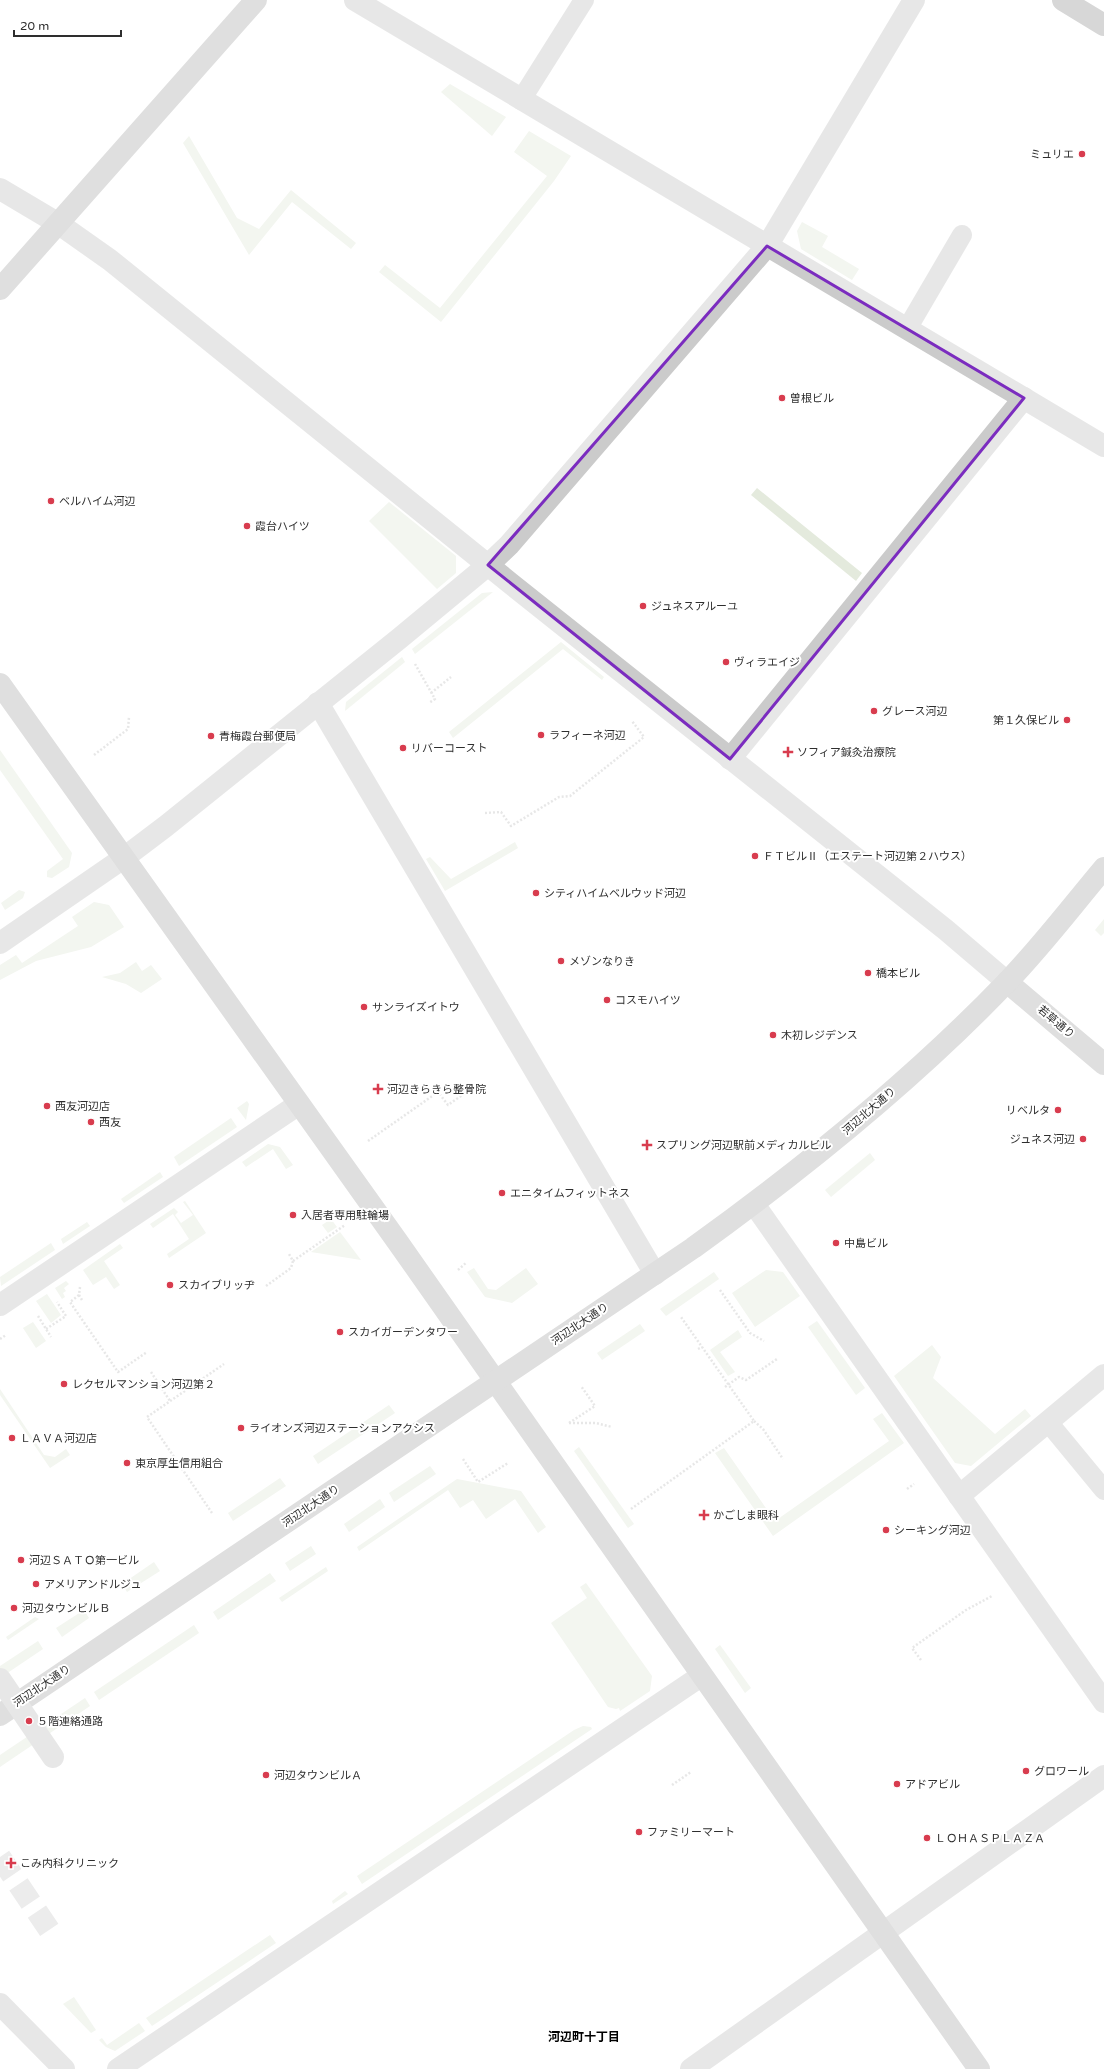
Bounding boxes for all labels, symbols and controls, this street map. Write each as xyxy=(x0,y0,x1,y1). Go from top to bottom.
scale bar xyxy=(14,12,121,38)
text: 20 m xyxy=(20,19,49,33)
place label: ミュリエ xyxy=(1030,148,1074,161)
marker: ミュリエ xyxy=(1077,149,1087,159)
place label: 曽根ビル xyxy=(790,392,834,405)
marker: 曽根ビル xyxy=(777,393,787,403)
place label: ベルハイム河辺 xyxy=(59,495,136,508)
marker: ベルハイム河辺 xyxy=(46,496,56,506)
place label: 霞台ハイツ xyxy=(255,520,310,533)
marker: 霞台ハイツ xyxy=(242,521,252,531)
place label: ジュネスアルーユ xyxy=(651,600,738,613)
marker: ジュネスアルーユ xyxy=(638,601,648,611)
place label: ヴィラエイジ xyxy=(734,656,800,669)
marker: ヴィラエイジ xyxy=(721,657,731,667)
place label: グレース河辺 xyxy=(882,705,947,718)
marker: グレース河辺 xyxy=(869,706,879,716)
place label: 第１久保ビル xyxy=(993,714,1059,727)
marker: 第１久保ビル xyxy=(1062,715,1072,725)
place label: ラフィーネ河辺 xyxy=(549,729,626,742)
place label: 青梅霞台郵便局 xyxy=(219,730,296,743)
marker: ラフィーネ河辺 xyxy=(536,730,546,740)
marker: 青梅霞台郵便局 xyxy=(206,731,216,741)
place label: リバーコースト xyxy=(411,742,487,755)
marker: リバーコースト xyxy=(398,743,408,753)
marker: ソフィア鍼灸治療院 xyxy=(782,746,794,758)
place label: ソフィア鍼灸治療院 xyxy=(797,746,896,759)
place label: ＦＴビルⅡ（エステート河辺第２ハウス） xyxy=(763,850,972,863)
marker: ＦＴビルⅡ（エステート河辺第２ハウス） xyxy=(750,851,760,861)
place label: シティハイムベルウッド河辺 xyxy=(544,887,686,900)
marker: シティハイムベルウッド河辺 xyxy=(531,888,541,898)
place label: メゾンなりき xyxy=(569,955,635,968)
marker: メゾンなりき xyxy=(556,956,566,966)
place label: 橋本ビル xyxy=(876,967,920,980)
marker: 橋本ビル xyxy=(863,968,873,978)
place label: コスモハイツ xyxy=(615,994,681,1007)
marker: コスモハイツ xyxy=(602,995,612,1005)
place label: サンライズイトウ xyxy=(372,1001,460,1014)
marker: サンライズイトウ xyxy=(359,1002,369,1012)
street label: 若草通り xyxy=(1035,1003,1077,1041)
place label: 木初レジデンス xyxy=(781,1029,858,1042)
marker: 木初レジデンス xyxy=(768,1030,778,1040)
marker: 河辺きらきら整骨院 xyxy=(372,1083,384,1095)
place label: 河辺きらきら整骨院 xyxy=(387,1083,486,1096)
street label: 河辺北大通り xyxy=(840,1084,898,1138)
place label: 西友河辺店 xyxy=(55,1100,110,1113)
marker: 西友河辺店 xyxy=(42,1101,52,1111)
place label: リベルタ xyxy=(1006,1104,1050,1117)
marker: リベルタ xyxy=(1053,1105,1063,1115)
place label: 西友 xyxy=(99,1116,121,1129)
marker: 西友 xyxy=(86,1117,96,1127)
place label: ジュネス河辺 xyxy=(1010,1133,1075,1146)
marker: ジュネス河辺 xyxy=(1078,1134,1088,1144)
marker: スプリング河辺駅前メディカルビル xyxy=(641,1139,653,1151)
place label: スプリング河辺駅前メディカルビル xyxy=(656,1139,831,1152)
place label: エニタイムフィットネス xyxy=(510,1187,630,1200)
marker: エニタイムフィットネス xyxy=(497,1188,507,1198)
place label: 入居者専用駐輪場 xyxy=(301,1209,389,1222)
marker: 入居者専用駐輪場 xyxy=(288,1210,298,1220)
place label: 中島ビル xyxy=(844,1237,888,1250)
marker: 中島ビル xyxy=(831,1238,841,1248)
place label: スカイブリッヂ xyxy=(178,1279,255,1292)
marker: スカイブリッヂ xyxy=(165,1280,175,1290)
street label: 河辺北大通り xyxy=(549,1300,611,1348)
place label: スカイガーデンタワー xyxy=(348,1326,458,1339)
marker: スカイガーデンタワー xyxy=(335,1327,345,1337)
place label: レクセルマンション河辺第２ xyxy=(72,1378,215,1391)
marker: レクセルマンション河辺第２ xyxy=(59,1379,69,1389)
place label: ライオンズ河辺ステーションアクシス xyxy=(249,1422,435,1435)
marker: ライオンズ河辺ステーションアクシス xyxy=(236,1423,246,1433)
place label: ＬＡＶＡ河辺店 xyxy=(20,1432,97,1445)
marker: ＬＡＶＡ河辺店 xyxy=(7,1433,17,1443)
place label: 東京厚生信用組合 xyxy=(135,1457,223,1470)
marker: 東京厚生信用組合 xyxy=(122,1458,132,1468)
street label: 河辺北大通り xyxy=(280,1482,342,1530)
marker: かごしま眼科 xyxy=(698,1509,710,1521)
place label: かごしま眼科 xyxy=(713,1509,779,1522)
place label: シーキング河辺 xyxy=(894,1524,971,1537)
marker: シーキング河辺 xyxy=(881,1525,891,1535)
place label: 河辺ＳＡＴＯ第一ビル xyxy=(29,1554,139,1567)
marker: 河辺ＳＡＴＯ第一ビル xyxy=(16,1555,26,1565)
place label: アメリアンドルジュ xyxy=(44,1578,141,1591)
marker: アメリアンドルジュ xyxy=(31,1579,41,1589)
place label: 河辺タウンビルＢ xyxy=(22,1602,110,1615)
marker: 河辺タウンビルＢ xyxy=(9,1603,19,1613)
street label: 河辺北大通り xyxy=(11,1662,73,1710)
place label: ５階連絡通路 xyxy=(37,1715,103,1728)
marker: ５階連絡通路 xyxy=(24,1716,34,1726)
place label: グロワール xyxy=(1034,1765,1089,1778)
marker: グロワール xyxy=(1021,1766,1031,1776)
place label: 河辺タウンビルＡ xyxy=(274,1769,362,1782)
marker: 河辺タウンビルＡ xyxy=(261,1770,271,1780)
place label: アドアビル xyxy=(905,1778,960,1791)
marker: アドアビル xyxy=(892,1779,902,1789)
place label: ファミリーマート xyxy=(647,1826,735,1839)
marker: ファミリーマート xyxy=(634,1827,644,1837)
place label: ＬＯＨＡＳＰＬＡＺＡ xyxy=(935,1832,1045,1845)
marker: ＬＯＨＡＳＰＬＡＺＡ xyxy=(922,1833,932,1843)
marker: こみ内科クリニック xyxy=(5,1857,17,1869)
place label: こみ内科クリニック xyxy=(20,1857,119,1870)
district label: 河辺町十丁目 xyxy=(548,2030,620,2044)

